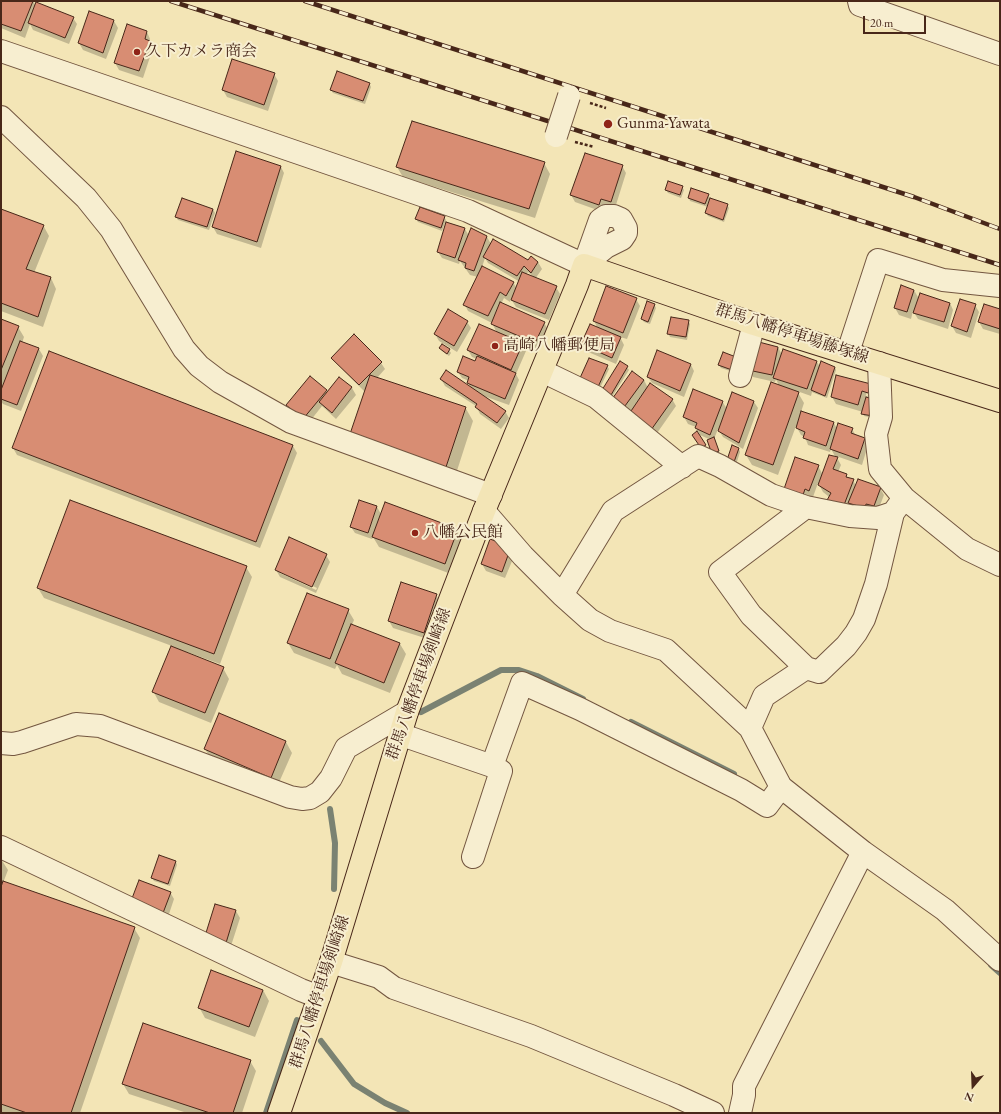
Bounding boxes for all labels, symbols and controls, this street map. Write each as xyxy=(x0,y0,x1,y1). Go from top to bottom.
scale bar xyxy=(865,8,928,34)
text: 20 m xyxy=(870,15,893,31)
place label: 久下カメラ商会 xyxy=(145,42,257,62)
marker: 久下カメラ商会 xyxy=(132,47,142,57)
place label: Gunma-Yawata xyxy=(617,114,710,134)
marker: Gunma-Yawata xyxy=(602,118,614,130)
street label: 群馬八幡停車場藤塚線 xyxy=(713,300,871,368)
place label: 高崎八幡郵便局 xyxy=(503,336,615,356)
marker: 高崎八幡郵便局 xyxy=(490,341,500,351)
place label: 八幡公民館 xyxy=(423,523,503,543)
marker: 八幡公民館 xyxy=(410,528,420,538)
street label: 群馬八幡停車場剣崎線 xyxy=(383,606,455,762)
street label: 群馬八幡停車場剣崎線 xyxy=(286,913,354,1071)
north arrow xyxy=(953,1066,993,1106)
text: N xyxy=(963,1089,976,1105)

